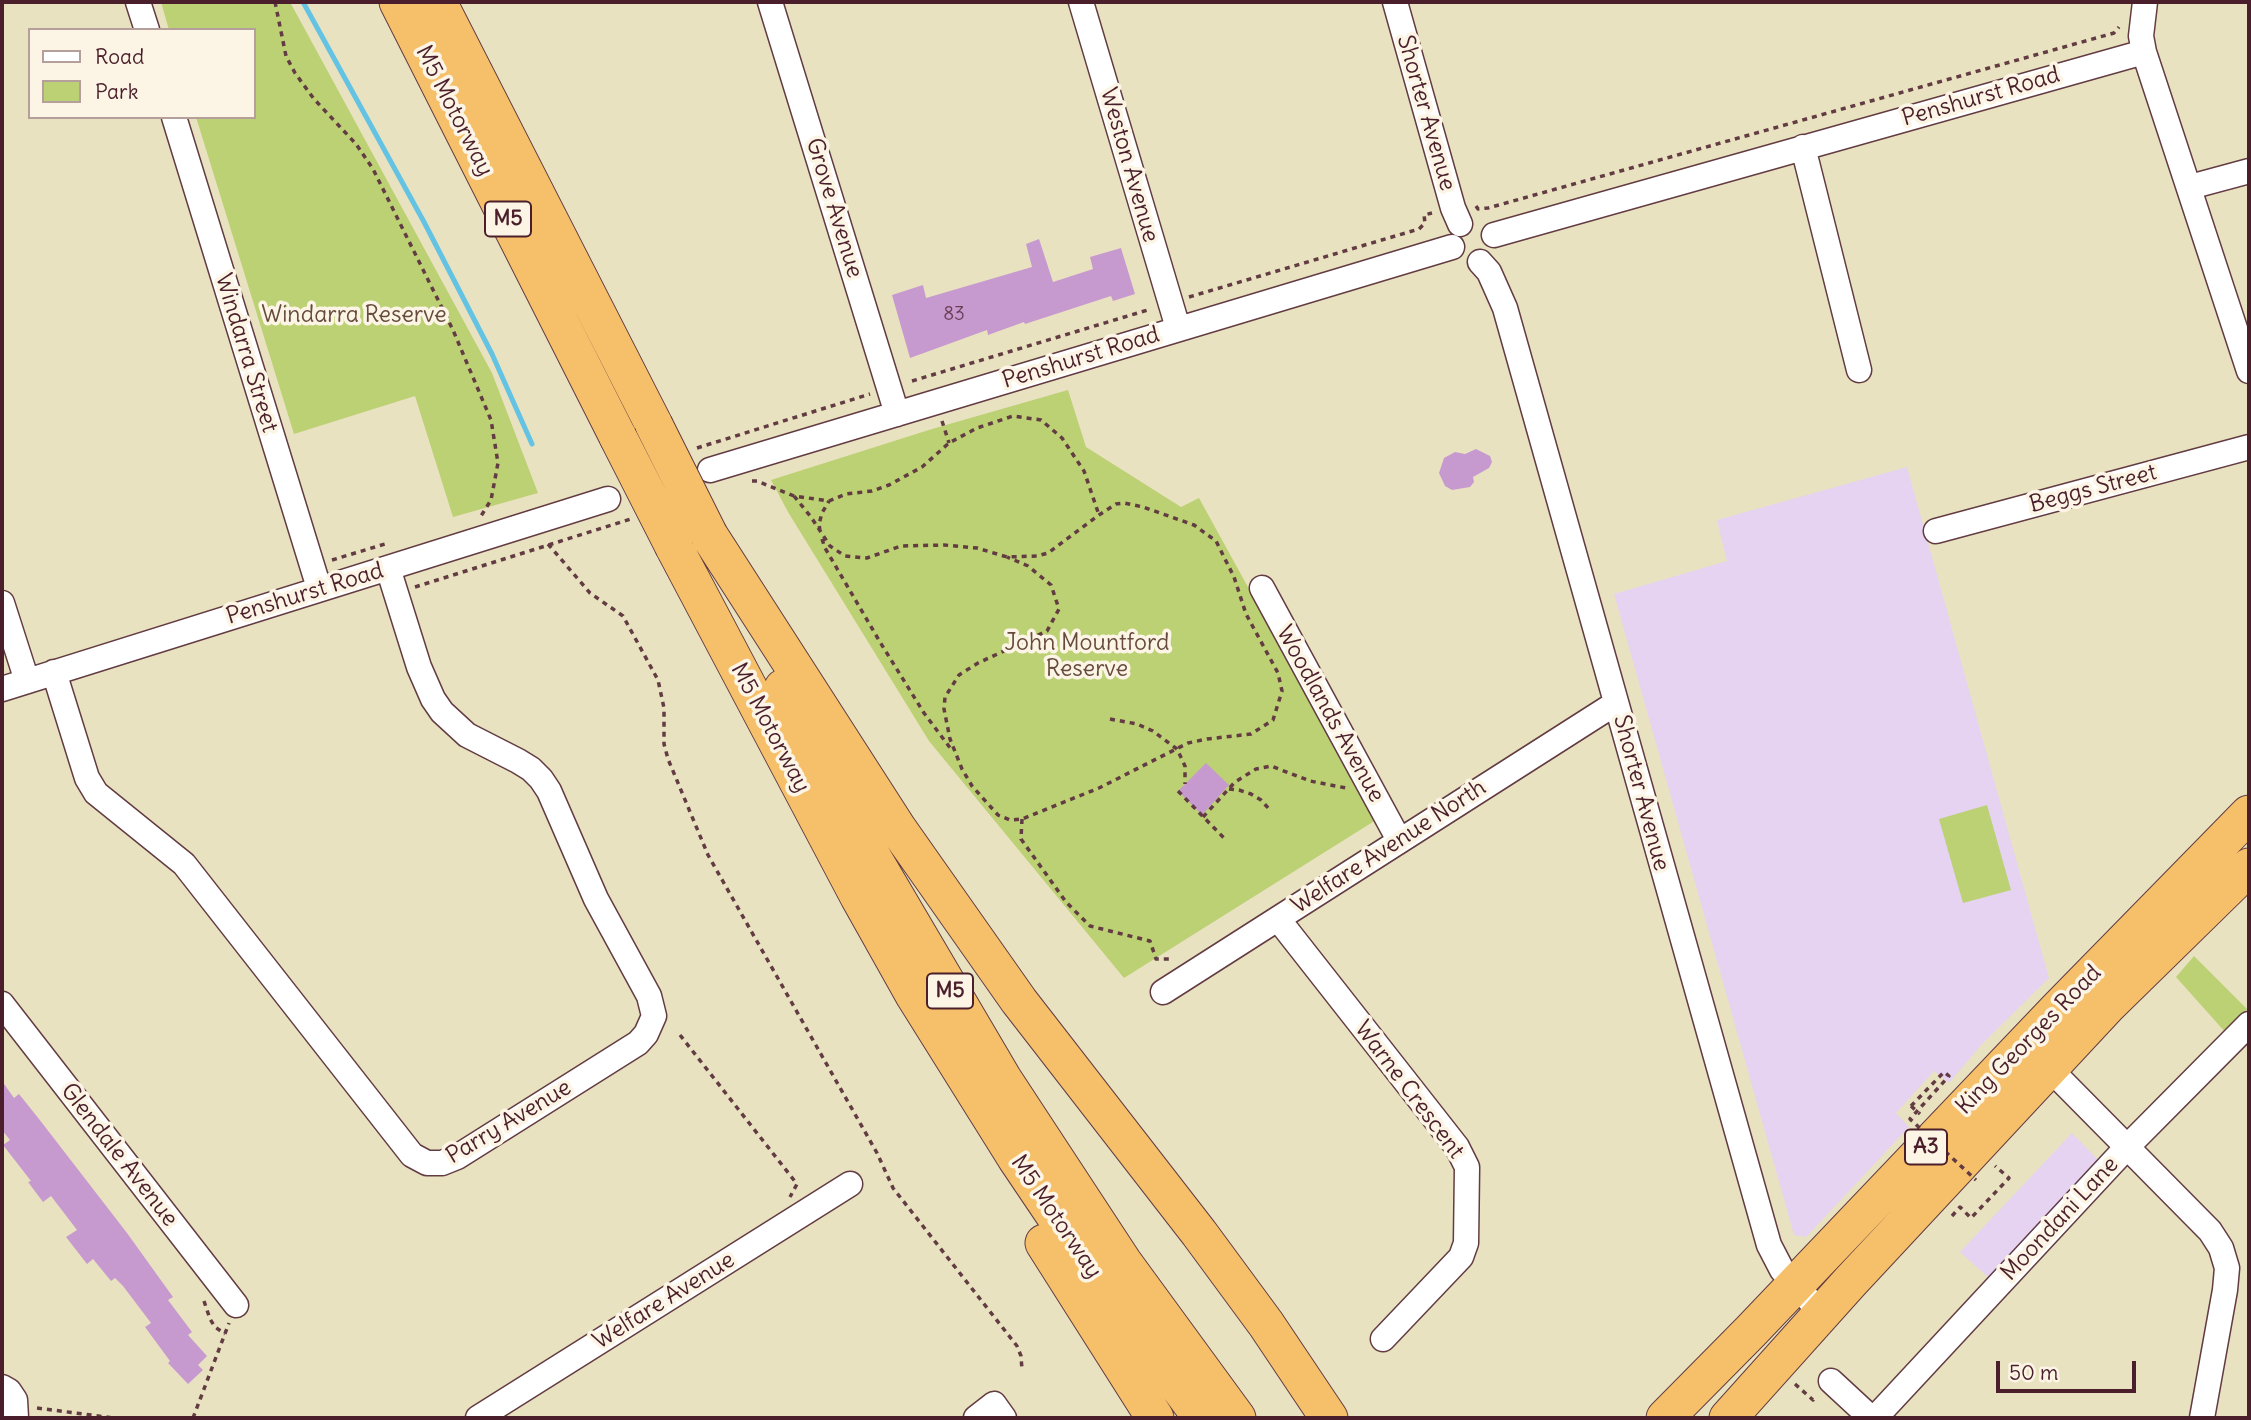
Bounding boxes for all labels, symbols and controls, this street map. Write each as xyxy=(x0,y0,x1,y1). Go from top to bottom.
legend xyxy=(28,28,256,119)
street label: Shorter Avenue xyxy=(1391,32,1461,194)
street label: M5 Motorway xyxy=(409,41,499,181)
text: Road xyxy=(95,43,144,70)
street label: Penshurst Road xyxy=(1899,61,2063,133)
text: Park xyxy=(95,78,138,105)
street label: Weston Avenue xyxy=(1094,85,1164,245)
street label: Grove Avenue xyxy=(800,135,868,281)
road number: M5 xyxy=(485,202,531,236)
street label: Windarra Street xyxy=(209,270,283,436)
park label: Windarra Reserve xyxy=(261,301,447,329)
house number: 83 xyxy=(943,304,965,326)
street label: Penshurst Road xyxy=(999,321,1163,395)
street label: Beggs Street xyxy=(2026,459,2160,519)
street label: Penshurst Road xyxy=(223,557,387,631)
street label: Woodlands Avenue xyxy=(1270,621,1390,807)
park label: John Mountford Reserve xyxy=(1004,629,1170,683)
street label: M5 Motorway xyxy=(724,658,816,798)
street label: Shorter Avenue xyxy=(1607,712,1675,874)
street label: Welfare Avenue North xyxy=(1287,774,1491,920)
street label: King Georges Road xyxy=(1951,960,2107,1120)
road number: M5 xyxy=(927,974,973,1009)
street label: Warne Crescent xyxy=(1348,1016,1470,1164)
street label: Parry Avenue xyxy=(442,1074,576,1170)
street label: Glendale Avenue xyxy=(54,1078,184,1232)
road number: A3 xyxy=(1905,1130,1947,1164)
street label: M5 Motorway xyxy=(1005,1150,1107,1284)
street label: Moondani Lane xyxy=(1996,1151,2124,1287)
street label: Welfare Avenue xyxy=(588,1246,740,1356)
scale bar xyxy=(1999,1346,2139,1390)
text: 50 m xyxy=(2009,1359,2058,1386)

